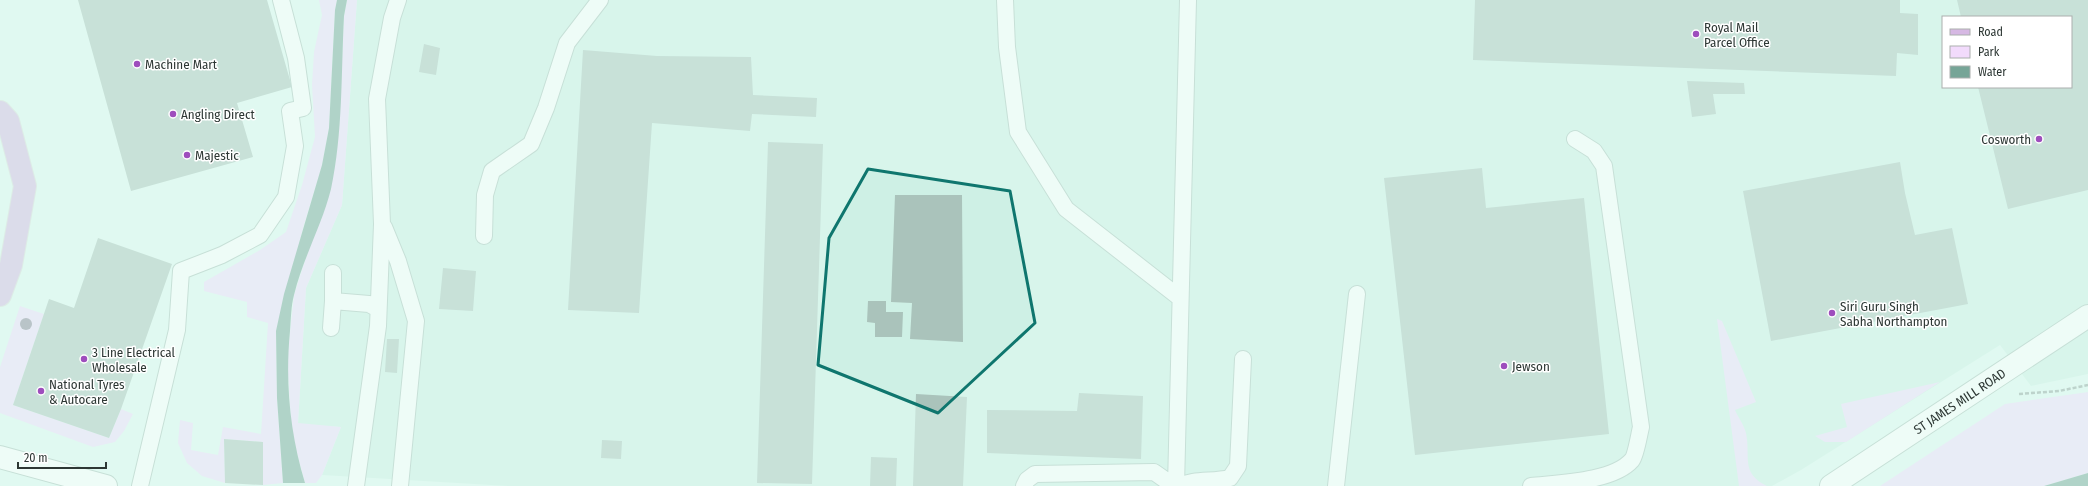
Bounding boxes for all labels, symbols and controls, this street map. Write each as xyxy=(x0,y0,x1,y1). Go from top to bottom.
legend xyxy=(1942,16,2072,88)
place label: Royal Mail Parcel Office xyxy=(1704,20,1770,50)
text: Road xyxy=(1978,25,2003,39)
marker: Royal Mail Parcel Office xyxy=(1691,29,1701,39)
text: Park xyxy=(1978,45,2000,59)
place label: Machine Mart xyxy=(145,57,218,72)
marker: Machine Mart xyxy=(132,59,142,69)
text: Water xyxy=(1978,65,2007,79)
place label: Angling Direct xyxy=(181,107,256,122)
marker: Angling Direct xyxy=(168,109,178,119)
place label: Cosworth xyxy=(1981,132,2031,147)
marker: Cosworth xyxy=(2034,134,2044,144)
place label: Majestic xyxy=(195,148,239,163)
marker: Majestic xyxy=(182,150,192,160)
place label: Siri Guru Singh Sabha Northampton xyxy=(1840,299,1947,329)
marker: Siri Guru Singh Sabha Northampton xyxy=(1827,308,1837,318)
place label: 3 Line Electrical Wholesale xyxy=(92,345,175,375)
marker: 3 Line Electrical Wholesale xyxy=(79,354,89,364)
place label: Jewson xyxy=(1512,359,1550,374)
marker: Jewson xyxy=(1499,361,1509,371)
street label: ST JAMES MILL ROAD xyxy=(1911,366,2009,437)
place label: National Tyres & Autocare xyxy=(49,377,125,407)
marker: National Tyres & Autocare xyxy=(36,386,46,396)
scale bar xyxy=(18,444,106,470)
text: 20 m xyxy=(24,451,48,465)

